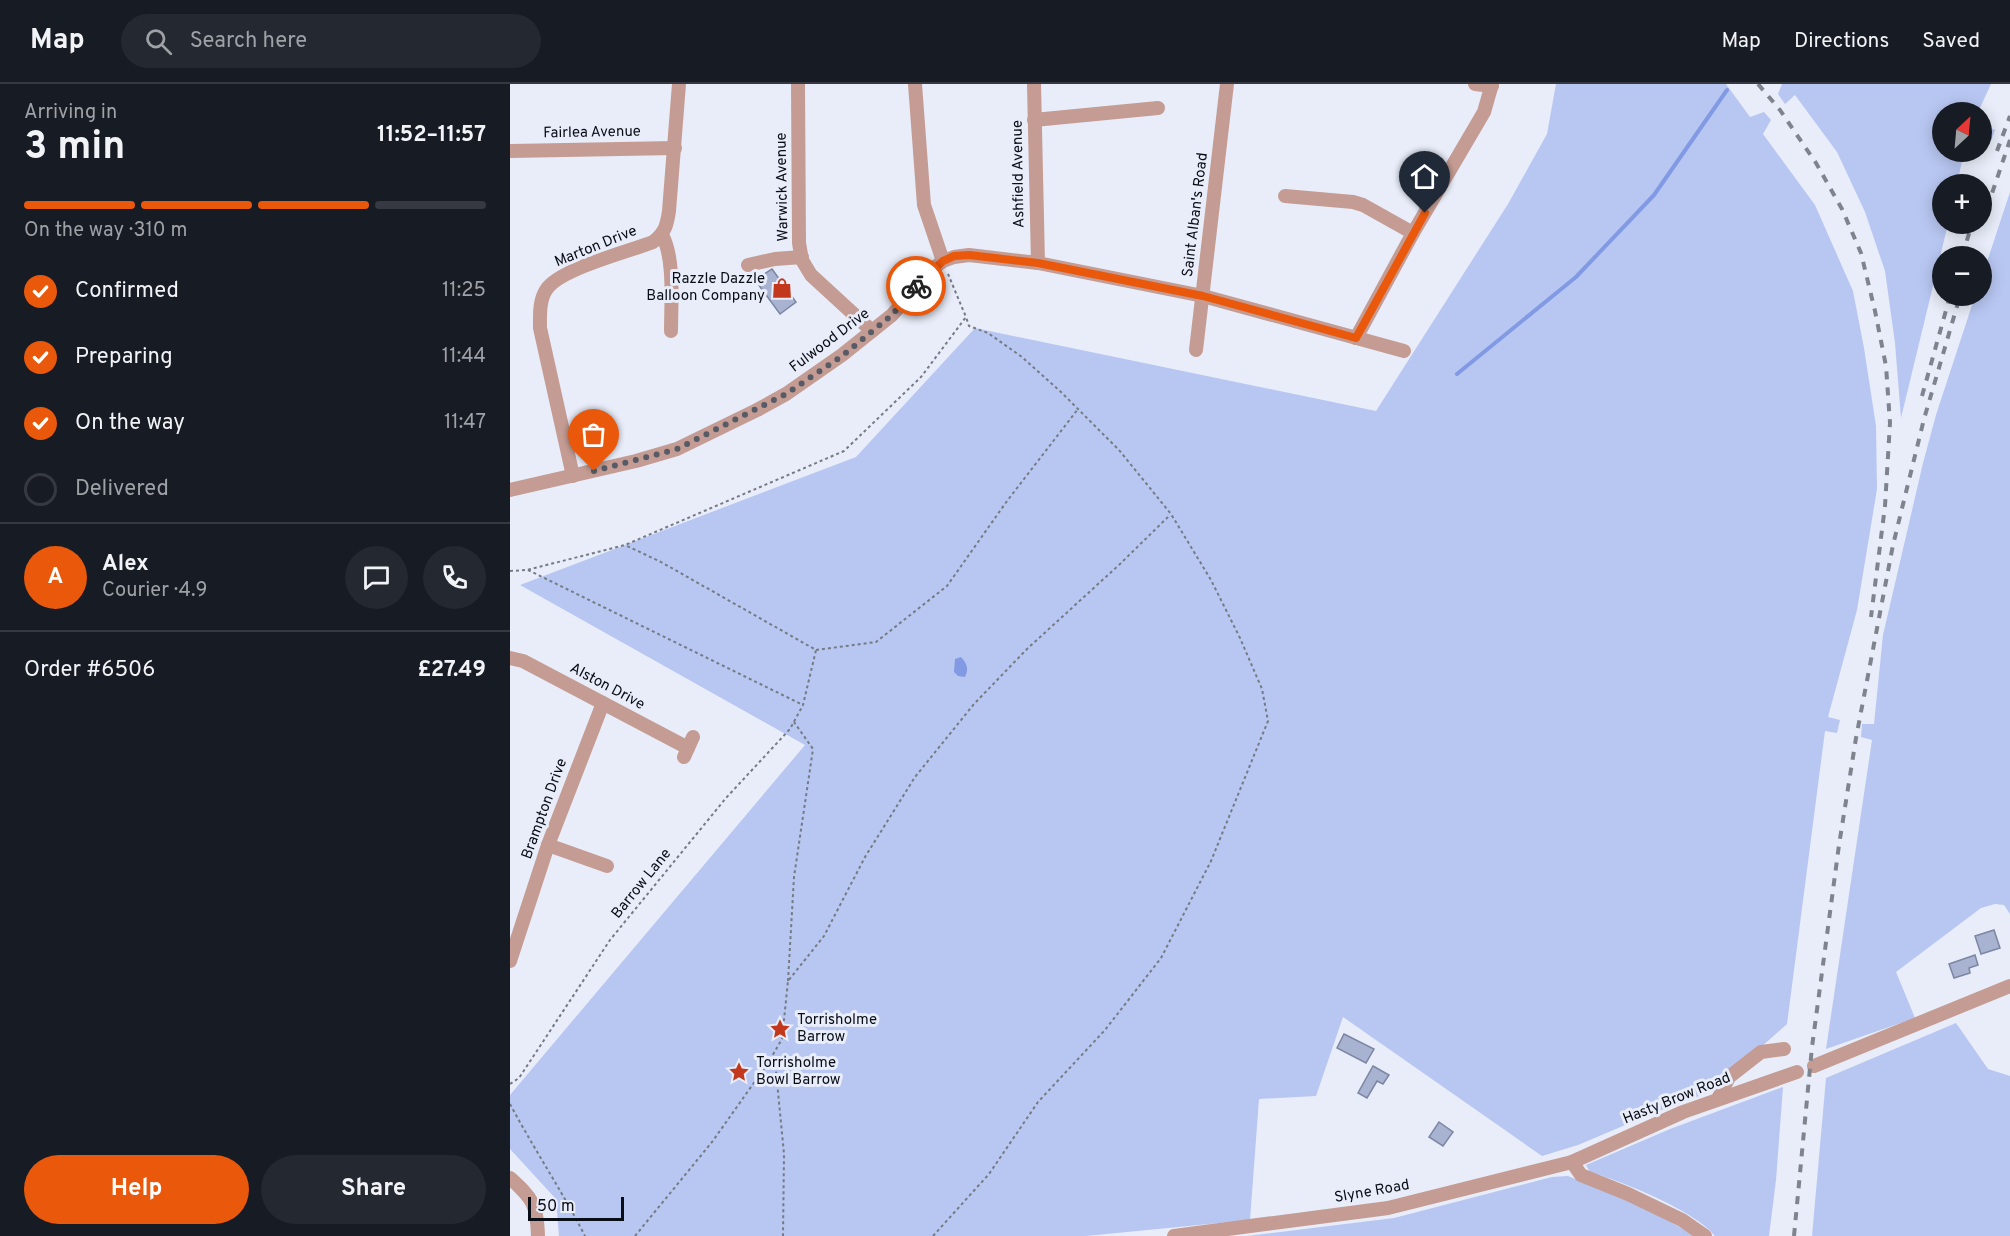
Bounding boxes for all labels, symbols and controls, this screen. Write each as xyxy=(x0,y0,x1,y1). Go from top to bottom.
search box xyxy=(121,14,541,68)
text: Map xyxy=(30,23,85,59)
icon: search xyxy=(142,25,175,58)
text: Search here xyxy=(190,28,307,55)
text: Map xyxy=(1721,28,1761,55)
text: Directions xyxy=(1794,28,1889,55)
text: Saved xyxy=(1922,28,1980,55)
text: Arriving in xyxy=(24,100,117,126)
north arrow xyxy=(1932,102,1992,162)
map controls xyxy=(1932,102,1992,306)
street label: Ashfield Avenue xyxy=(1009,120,1029,228)
text: 11:52–11:57 xyxy=(377,122,486,149)
street label: Fairlea Avenue xyxy=(543,123,641,143)
text: 3 min xyxy=(24,124,125,173)
street label: Warwick Avenue xyxy=(773,132,793,242)
pin xyxy=(1399,151,1450,213)
street label: Saint Alban's Road xyxy=(1179,152,1213,278)
icon: home xyxy=(1408,160,1441,193)
button: + xyxy=(1932,174,1992,234)
text: On the way · 310 m xyxy=(24,218,187,244)
street label: Marton Drive xyxy=(552,222,640,272)
button: − xyxy=(1932,246,1992,306)
courier xyxy=(886,256,946,316)
place label: Razzle Dazzle Balloon Company xyxy=(646,270,765,306)
icon: bike xyxy=(900,270,933,303)
icon: check xyxy=(24,275,57,308)
shop icon: Razzle Dazzle Balloon Company xyxy=(770,276,794,300)
text: Confirmed xyxy=(75,278,179,305)
text: 11:25 xyxy=(442,278,486,304)
street label: Fulwood Drive xyxy=(786,305,874,377)
icon: check xyxy=(24,341,57,374)
text: Preparing xyxy=(75,344,173,371)
text: 11:44 xyxy=(442,344,486,370)
icon: check xyxy=(24,407,57,440)
pin xyxy=(568,409,619,471)
text: On the way xyxy=(75,410,185,437)
text: 11:47 xyxy=(444,410,486,436)
icon: bag xyxy=(577,418,610,451)
text: Delivered xyxy=(75,476,169,503)
button: chat xyxy=(345,546,408,609)
button: phone xyxy=(423,546,486,609)
text: Alex xyxy=(102,551,149,578)
text: A xyxy=(48,564,63,591)
text: Courier · 4.9 xyxy=(102,578,207,604)
text: Order #6506 xyxy=(24,657,155,684)
text: £27.49 xyxy=(417,657,486,684)
street label: Alston Drive xyxy=(566,659,648,715)
street label: Brampton Drive xyxy=(518,756,572,862)
street label: Barrow Lane xyxy=(608,845,676,923)
place label: Torrisholme Barrow xyxy=(797,1011,877,1047)
place icon: Torrisholme Barrow xyxy=(768,1017,792,1041)
place label: Torrisholme Bowl Barrow xyxy=(756,1054,841,1090)
place icon: Torrisholme Bowl Barrow xyxy=(727,1060,751,1084)
street label: Hasty Brow Road xyxy=(1620,1069,1734,1129)
button: Help xyxy=(24,1155,249,1224)
button: Share xyxy=(261,1155,486,1224)
street label: Slyne Road xyxy=(1333,1176,1411,1208)
scale bar xyxy=(528,1194,624,1222)
text: 50 m xyxy=(537,1197,575,1217)

